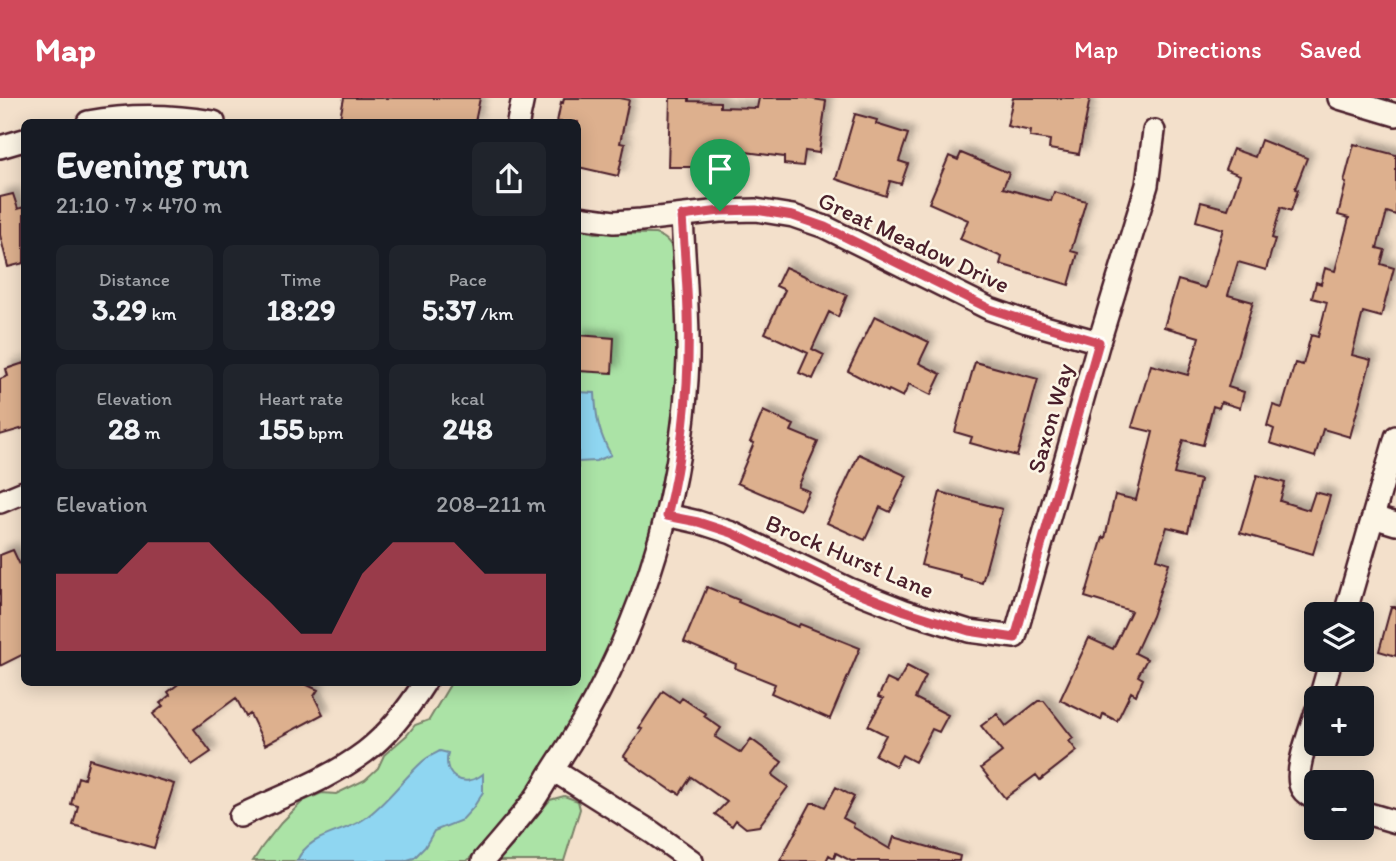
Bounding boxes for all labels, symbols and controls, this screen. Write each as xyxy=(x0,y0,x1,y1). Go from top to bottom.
text: Map xyxy=(35,30,96,69)
text: Map xyxy=(1074,35,1118,64)
text: Directions xyxy=(1156,35,1262,64)
text: Saved xyxy=(1300,35,1361,64)
pin xyxy=(690,139,750,211)
text: Evening run xyxy=(56,142,249,188)
button: share xyxy=(472,142,546,216)
icon: arrive xyxy=(701,150,739,188)
street label: Great Meadow Drive xyxy=(814,185,1014,299)
text: 21:10 · 7 × 470 m xyxy=(56,191,222,219)
text: Distance xyxy=(99,268,170,291)
text: Time xyxy=(281,268,321,291)
text: Pace xyxy=(449,268,487,291)
text: 3.29 xyxy=(92,291,147,328)
text: 18:29 xyxy=(266,291,336,328)
text: 5:37 xyxy=(422,291,476,328)
text: km xyxy=(147,302,177,325)
text: /km xyxy=(476,302,514,325)
street label: Saxon Way xyxy=(1021,359,1080,476)
text: Elevation xyxy=(97,387,172,410)
text: Heart rate xyxy=(259,387,343,410)
text: kcal xyxy=(451,387,485,410)
text: 28 xyxy=(108,410,140,447)
text: 155 xyxy=(259,410,304,447)
text: 248 xyxy=(443,410,493,447)
text: m xyxy=(140,421,161,444)
text: bpm xyxy=(304,421,343,444)
text: Elevation xyxy=(56,490,147,518)
text: 208–211 m xyxy=(436,490,546,518)
street label: Brock Hurst Lane xyxy=(761,507,939,605)
map controls xyxy=(1304,602,1374,840)
button: layers xyxy=(1304,602,1374,672)
button: + xyxy=(1304,686,1374,756)
button: − xyxy=(1304,770,1374,840)

